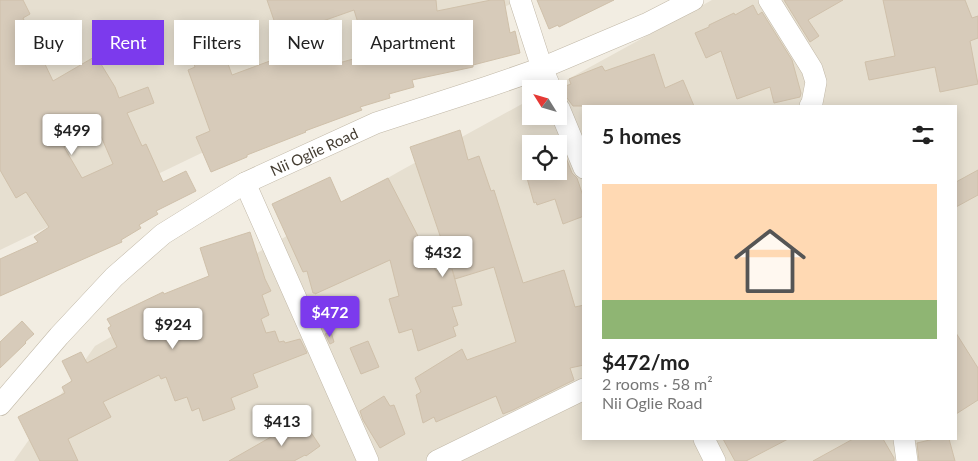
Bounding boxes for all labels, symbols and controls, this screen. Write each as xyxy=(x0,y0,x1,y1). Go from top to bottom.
chip: Buy xyxy=(15,20,82,65)
chip: Rent xyxy=(92,20,164,65)
chip: Filters xyxy=(174,20,259,65)
chip: New xyxy=(269,20,342,65)
chip: Apartment xyxy=(352,20,473,65)
north arrow xyxy=(522,80,568,125)
map controls xyxy=(522,80,567,180)
pin: $499 xyxy=(42,114,102,156)
text: $499 xyxy=(53,120,91,139)
icon: filters xyxy=(909,121,937,149)
text: 5 homes xyxy=(602,123,681,148)
street label: Nii Oglie Road xyxy=(267,124,361,179)
button: locate xyxy=(522,135,567,180)
icon: home xyxy=(725,216,815,306)
pin: $432 xyxy=(413,236,473,278)
text: $432 xyxy=(424,242,462,261)
pin: $472 xyxy=(300,296,360,338)
text: $472 xyxy=(311,302,349,321)
pin: $924 xyxy=(143,308,203,350)
text: $924 xyxy=(154,314,192,333)
text: $472/mo xyxy=(602,349,690,374)
text: 2 rooms · 58 m² xyxy=(602,374,713,393)
text: Nii Oglie Road xyxy=(602,393,702,412)
pin: $413 xyxy=(252,404,312,447)
text: $413 xyxy=(263,411,301,430)

